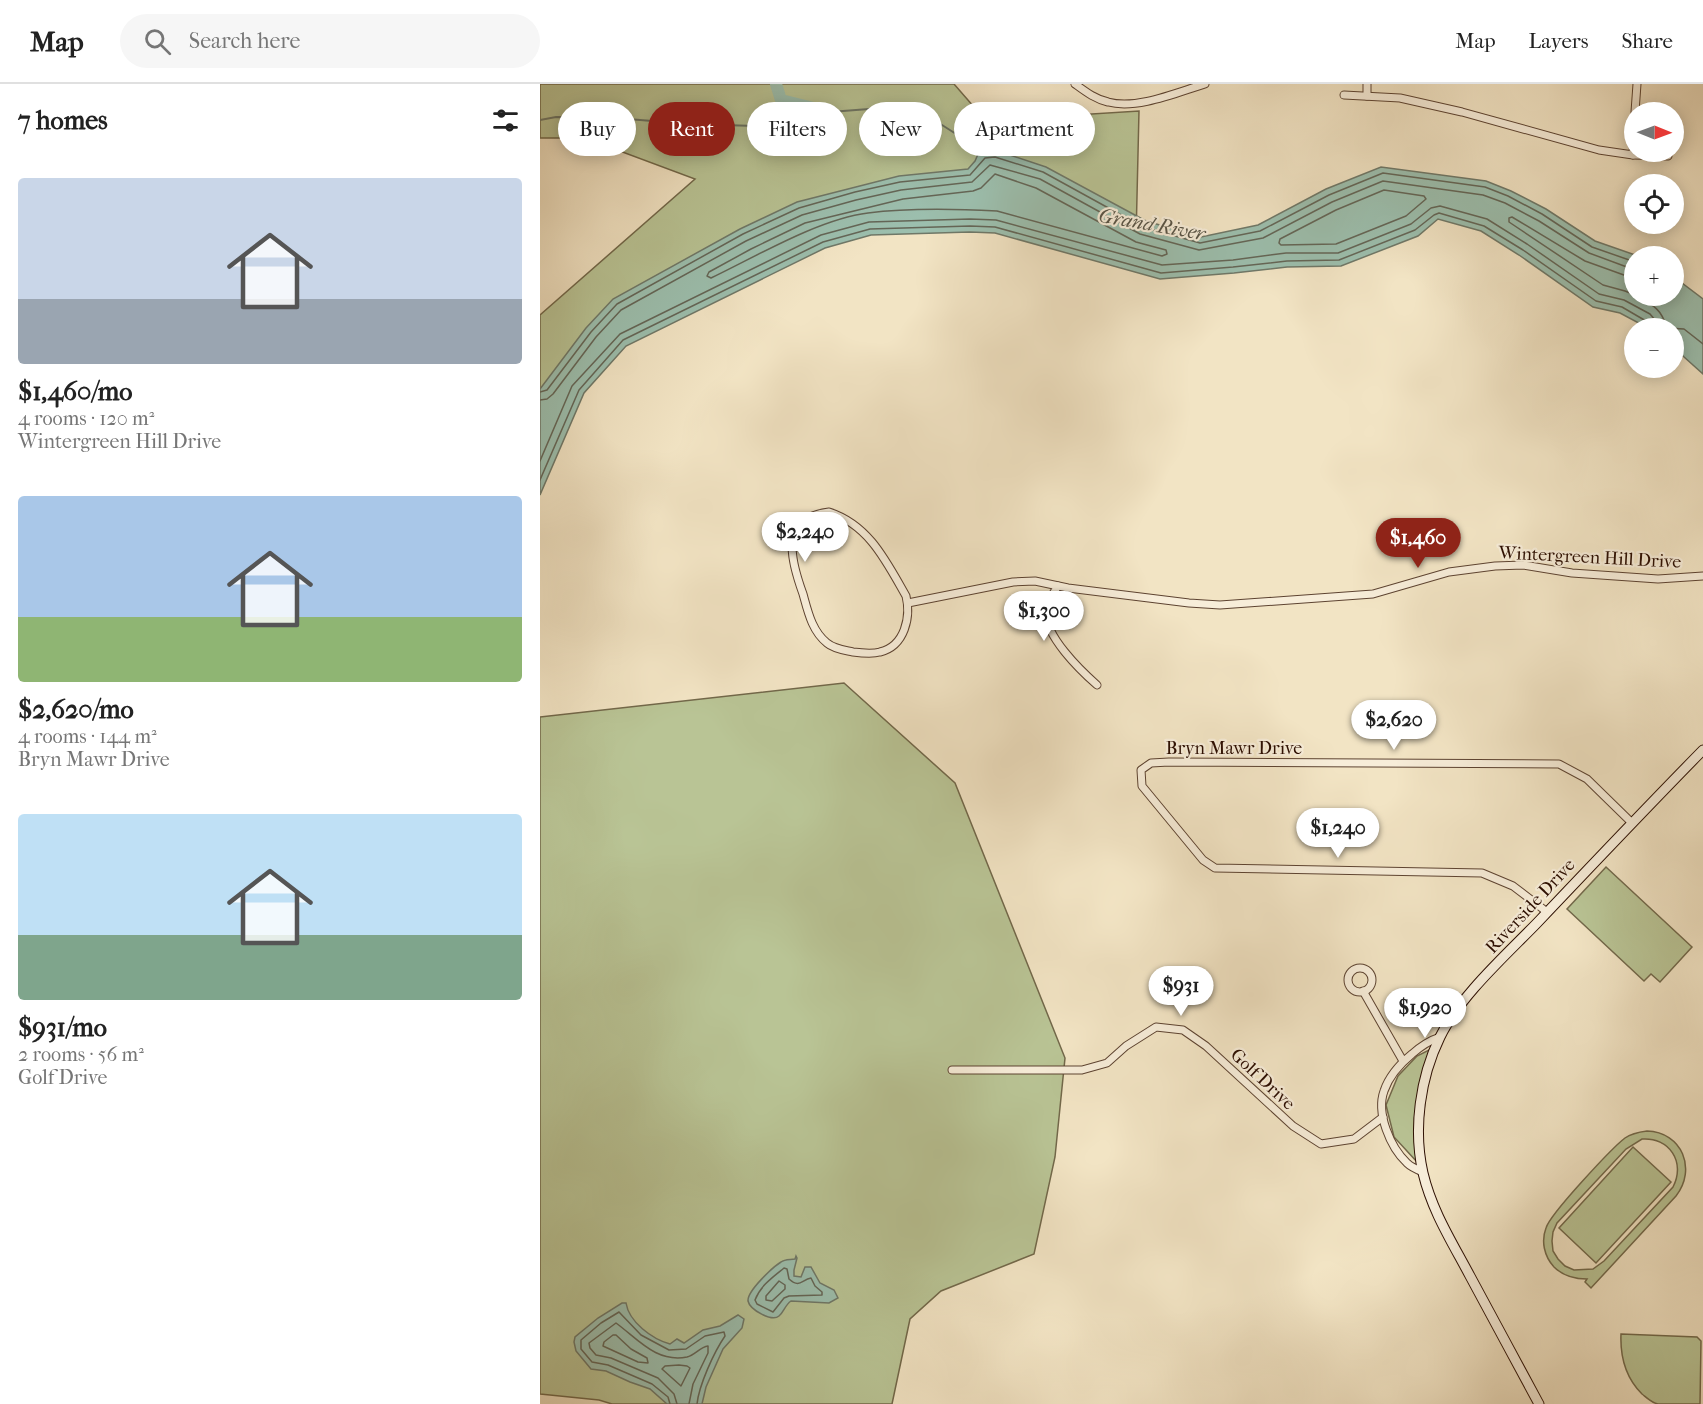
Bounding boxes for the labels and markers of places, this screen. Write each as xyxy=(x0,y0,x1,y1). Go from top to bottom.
pin: $2,240 xyxy=(756,512,854,563)
pin: $1,460 xyxy=(1369,518,1467,569)
pin: $1,300 xyxy=(995,591,1093,642)
pin: $2,620 xyxy=(1345,700,1443,751)
pin: $1,240 xyxy=(1289,808,1387,859)
pin: $931 xyxy=(1145,966,1217,1017)
pin: $1,920 xyxy=(1376,988,1474,1039)

